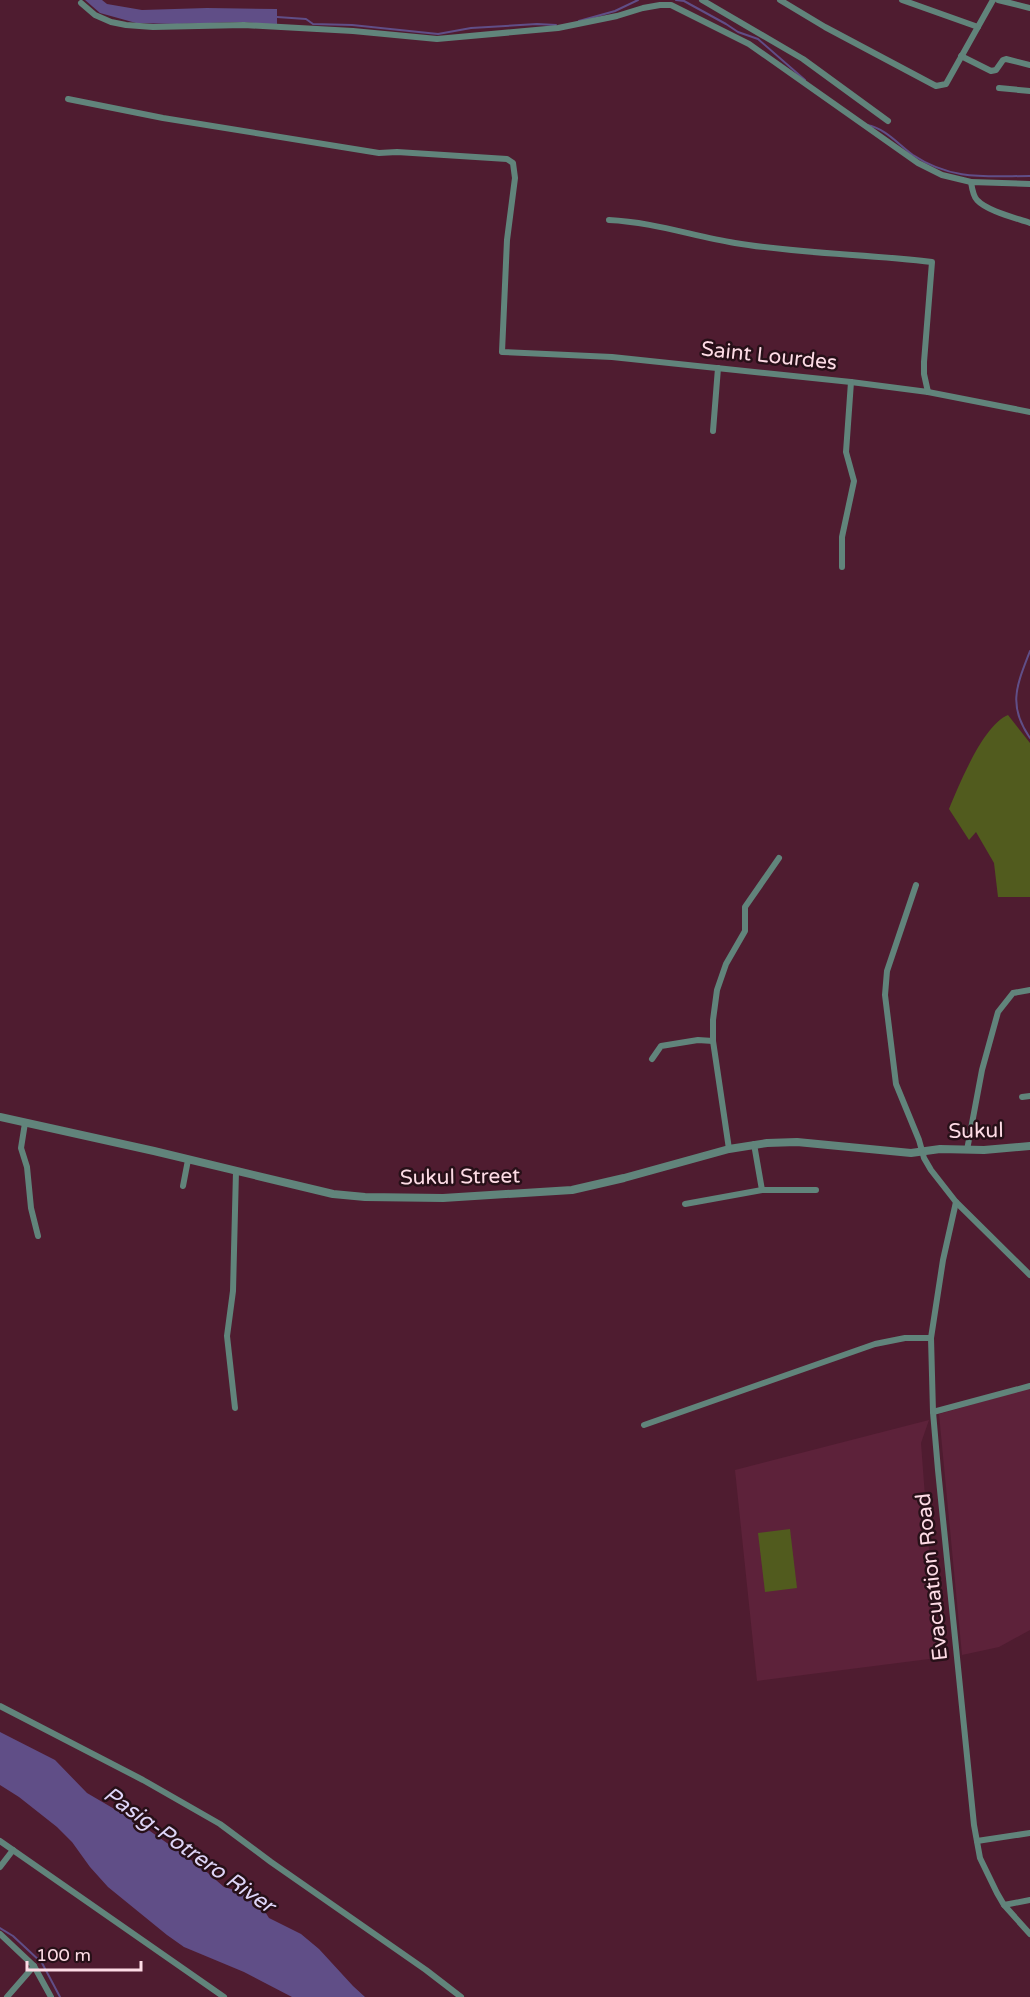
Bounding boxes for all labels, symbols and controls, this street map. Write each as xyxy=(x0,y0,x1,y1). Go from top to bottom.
street label: Saint Lourdes xyxy=(700,336,838,376)
street label: Sukul xyxy=(948,1118,1004,1144)
street label: Sukul Street xyxy=(400,1163,520,1191)
street label: Evacuation Road xyxy=(911,1492,953,1662)
water label: Pasig-Potrero River xyxy=(98,1781,282,1920)
scale bar xyxy=(27,1934,141,1972)
text: 100 m xyxy=(36,1944,91,1966)

